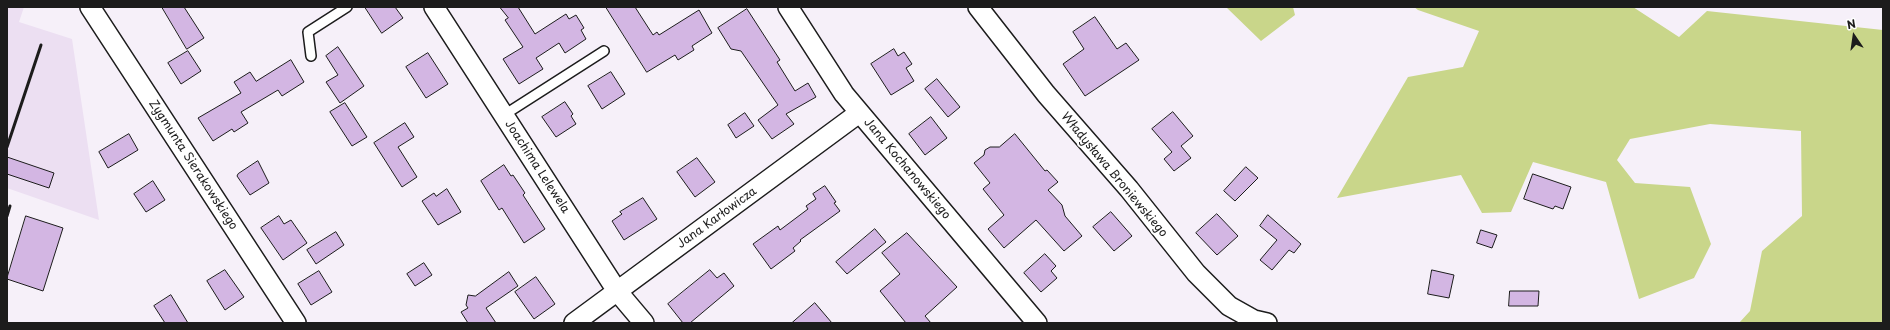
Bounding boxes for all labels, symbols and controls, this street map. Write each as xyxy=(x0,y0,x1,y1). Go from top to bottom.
text: N xyxy=(1845,15,1857,33)
north arrow xyxy=(1834,16,1874,56)
street label: Zygmunta Sierakowskiego xyxy=(146,97,240,233)
street label: Władysława Broniewskiego xyxy=(1058,110,1170,240)
street label: Jana Kochanowskiego xyxy=(861,116,953,222)
street label: Joachima Lelewela xyxy=(502,118,572,216)
street label: Jana Karłowicza xyxy=(674,184,760,252)

